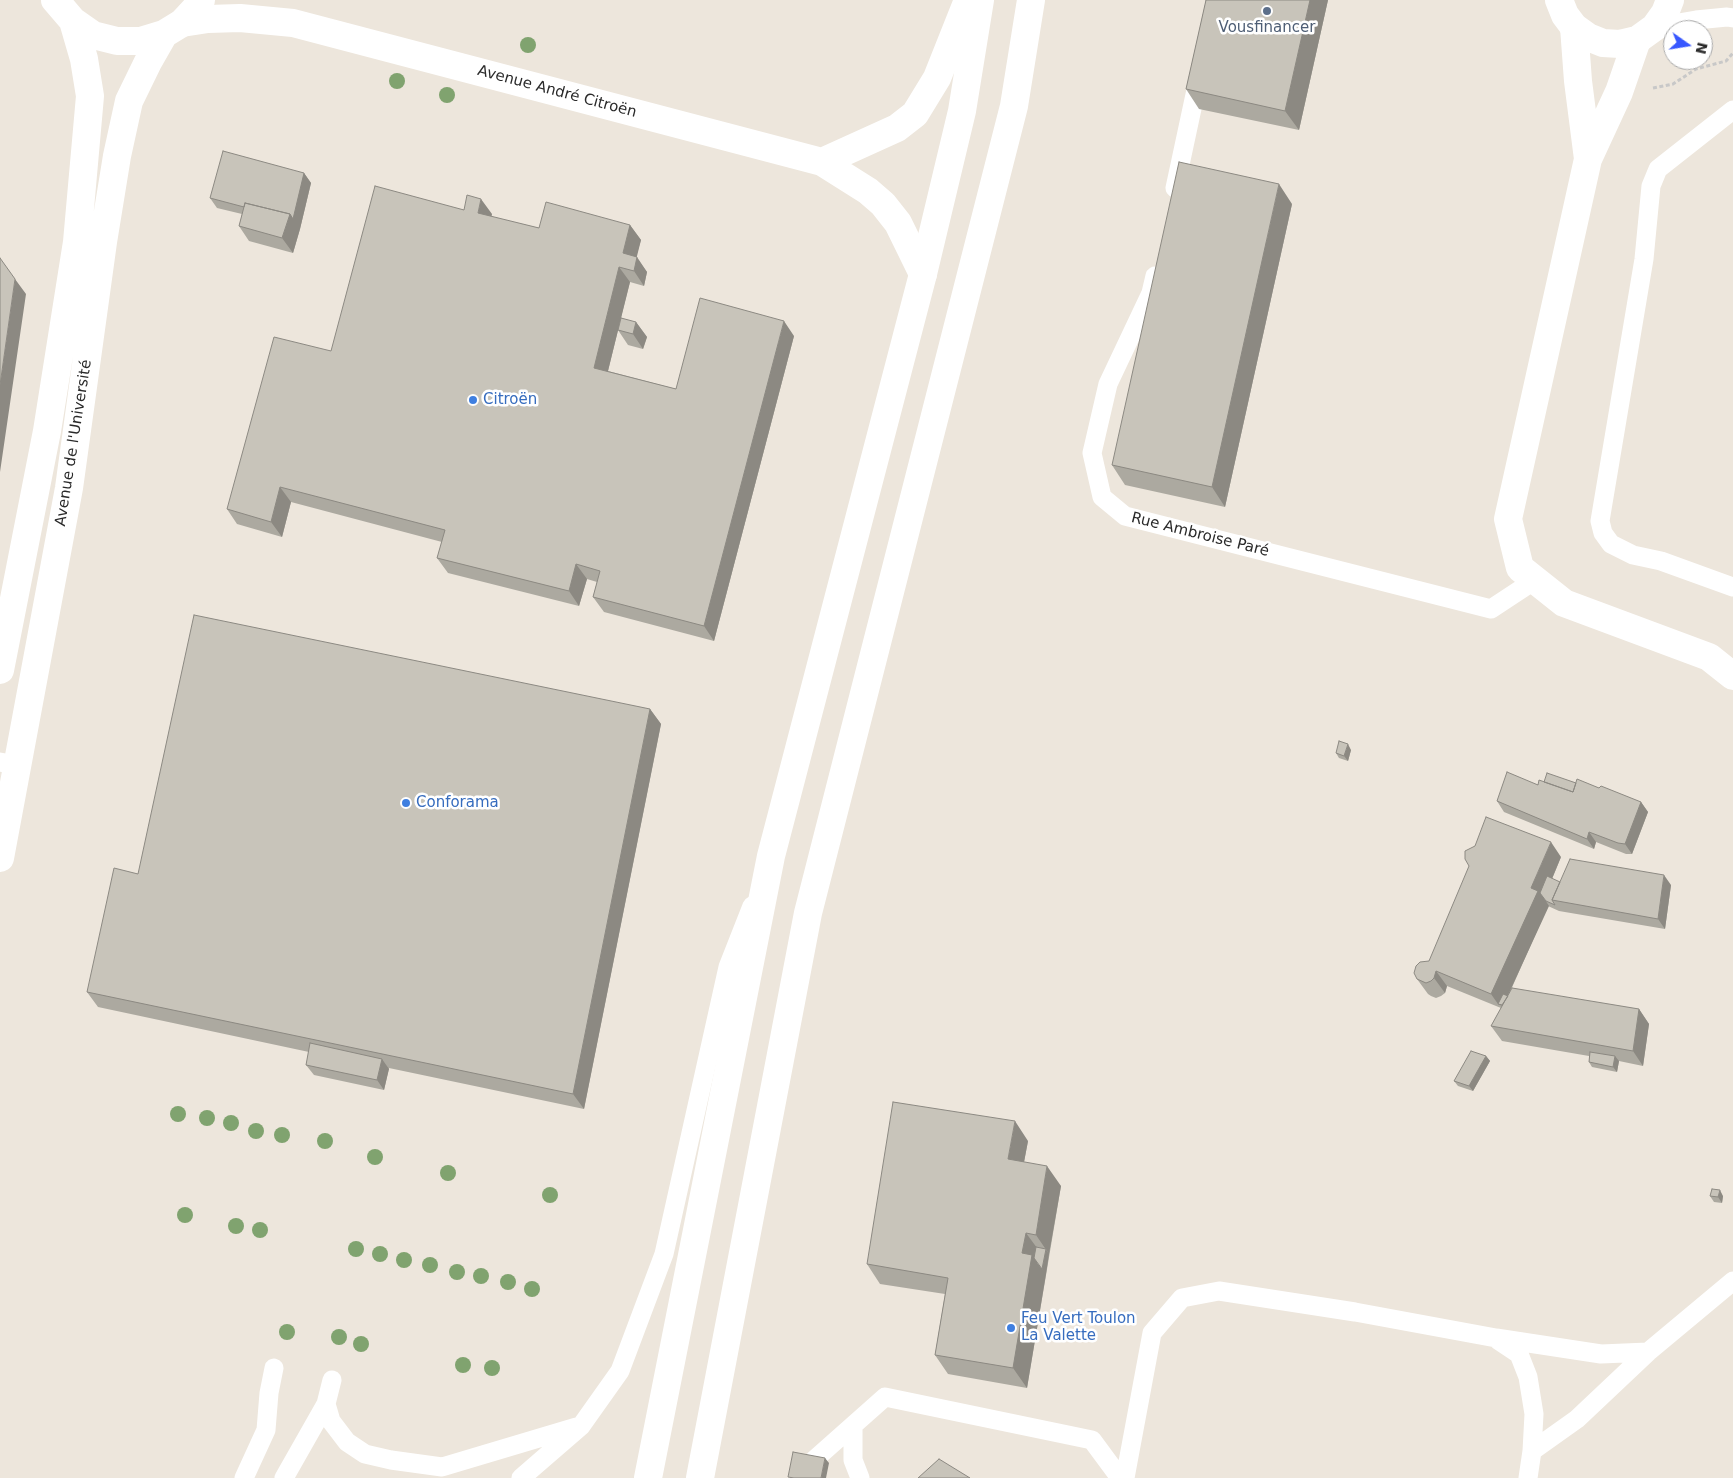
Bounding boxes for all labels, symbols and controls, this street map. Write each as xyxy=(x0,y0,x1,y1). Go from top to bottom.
marker: Vousfinancer xyxy=(1261,5,1273,17)
place label: Vousfinancer xyxy=(1219,19,1315,37)
north arrow xyxy=(1663,20,1713,70)
text: N xyxy=(1693,41,1711,56)
street label: Avenue André Citroën xyxy=(476,62,638,122)
street label: Avenue de l'Université xyxy=(52,358,96,528)
place label: Citroën xyxy=(483,391,537,409)
marker: Citroën xyxy=(467,394,479,406)
street label: Rue Ambroise Paré xyxy=(1129,509,1271,561)
place label: Conforama xyxy=(416,794,499,812)
marker: Conforama xyxy=(400,797,412,809)
place label: Feu Vert Toulon La Valette xyxy=(1021,1310,1136,1345)
marker: Feu Vert Toulon La Valette xyxy=(1005,1322,1017,1334)

